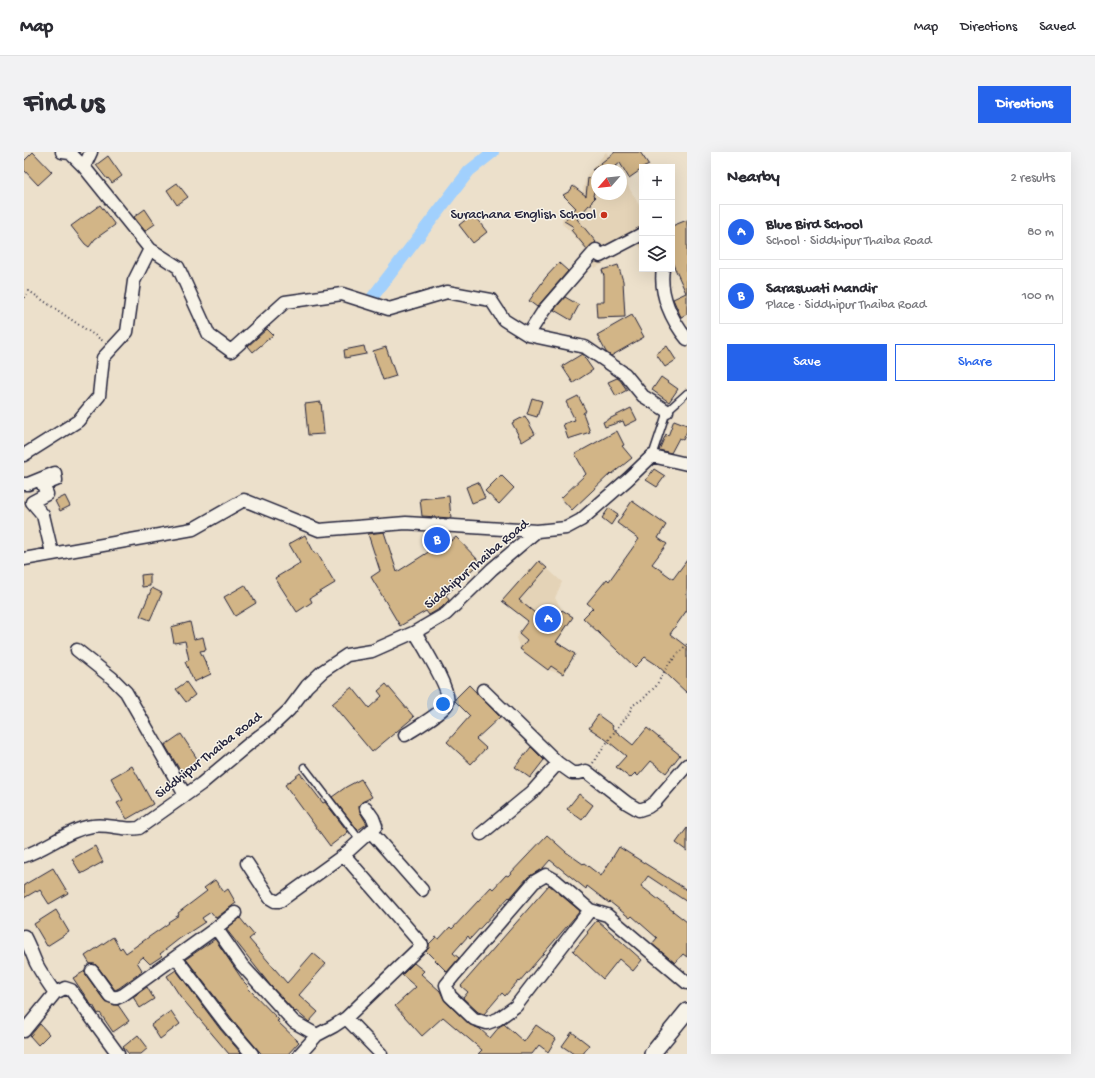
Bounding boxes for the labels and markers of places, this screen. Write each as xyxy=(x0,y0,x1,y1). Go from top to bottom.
place label: Surachana English School xyxy=(451,207,596,224)
marker: Surachana English School xyxy=(599,210,609,220)
pin: B xyxy=(424,525,450,555)
pin: A xyxy=(535,604,561,634)

